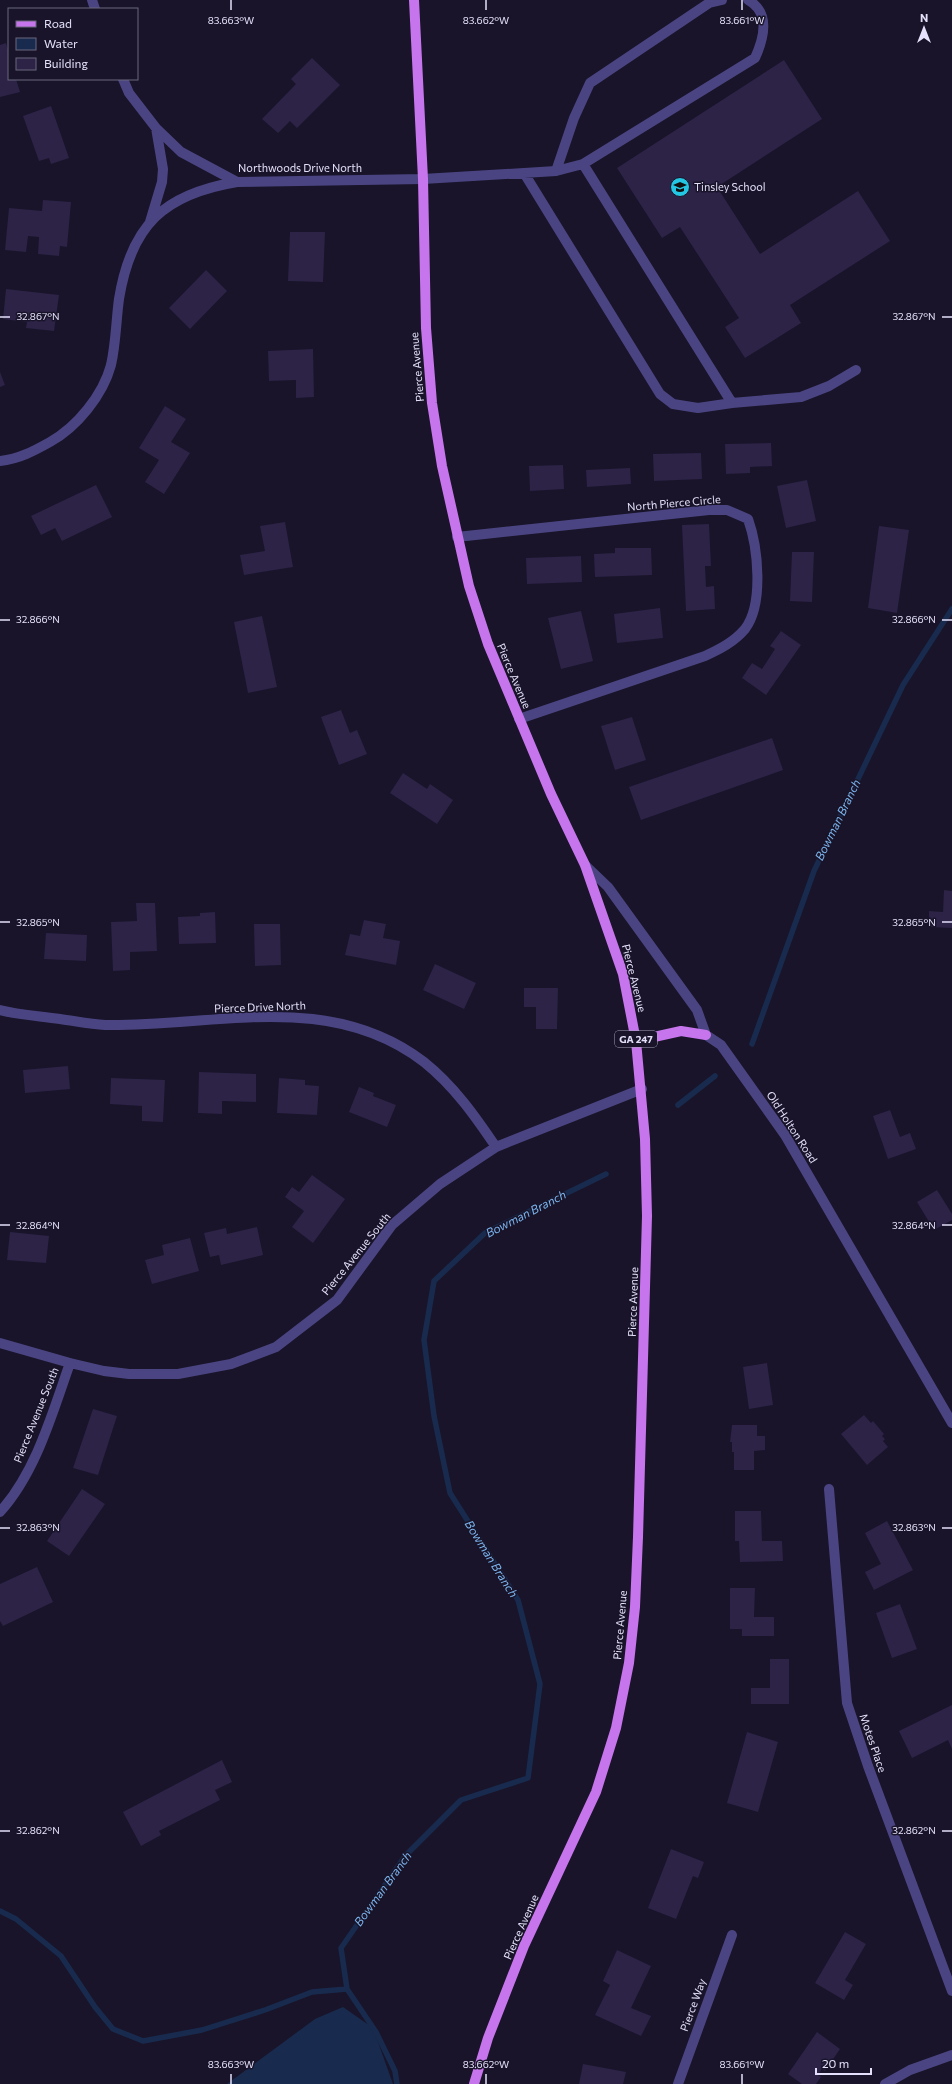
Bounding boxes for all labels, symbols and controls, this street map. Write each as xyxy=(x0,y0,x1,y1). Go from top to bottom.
legend xyxy=(8,8,138,80)
north arrow xyxy=(904,8,944,48)
text: N xyxy=(920,11,928,24)
text: 83.663°W xyxy=(208,14,254,26)
text: 83.662°W xyxy=(463,14,509,26)
text: 83.661°W xyxy=(719,14,765,26)
text: Road xyxy=(44,16,72,30)
text: Water xyxy=(44,36,78,50)
text: Building xyxy=(44,56,88,70)
street label: Northwoods Drive North xyxy=(238,161,362,174)
school or university icon: Tinsley School xyxy=(669,176,691,198)
place label: Tinsley School xyxy=(694,180,766,193)
text: 32.867°N xyxy=(16,310,60,322)
text: 32.867°N xyxy=(892,310,936,322)
street label: Pierce Avenue xyxy=(407,332,426,402)
street label: North Pierce Circle xyxy=(627,492,721,513)
text: 32.866°N xyxy=(16,613,60,625)
text: 32.866°N xyxy=(892,613,936,625)
street label: Pierce Avenue xyxy=(495,641,534,711)
water label: Bowman Branch xyxy=(811,777,863,862)
text: 32.865°N xyxy=(16,916,60,928)
text: 32.865°N xyxy=(892,916,936,928)
street label: Pierce Avenue xyxy=(620,942,649,1013)
street label: Pierce Drive North xyxy=(214,998,306,1015)
road number: GA 247 xyxy=(615,1031,657,1047)
street label: Old Holton Road xyxy=(764,1088,820,1165)
water label: Bowman Branch xyxy=(483,1187,568,1239)
street label: Pierce Avenue South xyxy=(319,1210,393,1297)
text: 32.864°N xyxy=(16,1219,60,1231)
text: 32.864°N xyxy=(892,1219,936,1231)
street label: Pierce Avenue xyxy=(625,1267,640,1337)
street label: Pierce Avenue South xyxy=(10,1365,61,1464)
water label: Bowman Branch xyxy=(462,1517,521,1600)
text: 32.863°N xyxy=(16,1521,60,1533)
text: 32.863°N xyxy=(892,1521,936,1533)
street label: Pierce Avenue xyxy=(610,1589,629,1660)
street label: Motes Place xyxy=(857,1712,890,1774)
text: 32.862°N xyxy=(16,1824,60,1836)
text: 32.862°N xyxy=(892,1824,936,1836)
water label: Bowman Branch xyxy=(351,1848,414,1928)
street label: Pierce Avenue xyxy=(500,1892,541,1961)
street label: Pierce Way xyxy=(677,1976,708,2033)
scale bar xyxy=(816,2050,871,2076)
text: 20 m xyxy=(822,2056,849,2070)
text: 83.663°W xyxy=(208,2058,254,2070)
text: 83.662°W xyxy=(463,2058,509,2070)
text: 83.661°W xyxy=(719,2058,765,2070)

